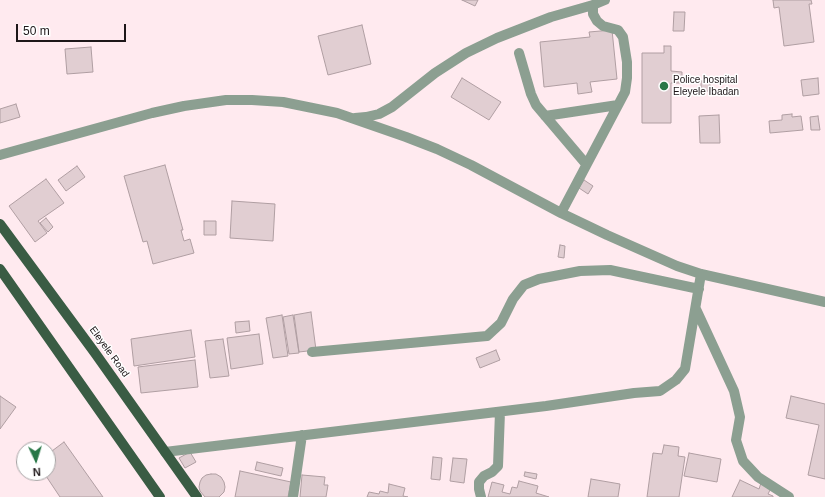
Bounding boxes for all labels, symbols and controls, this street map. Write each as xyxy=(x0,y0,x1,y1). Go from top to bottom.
scale bar xyxy=(18,16,128,42)
text: 50 m xyxy=(23,24,50,38)
place label: Police hospital Eleyele Ibadan xyxy=(673,74,739,98)
marker: Police hospital Eleyele Ibadan xyxy=(658,80,670,92)
street label: Eleyele Road xyxy=(87,324,131,380)
north arrow xyxy=(16,441,56,481)
text: N xyxy=(32,466,41,478)

